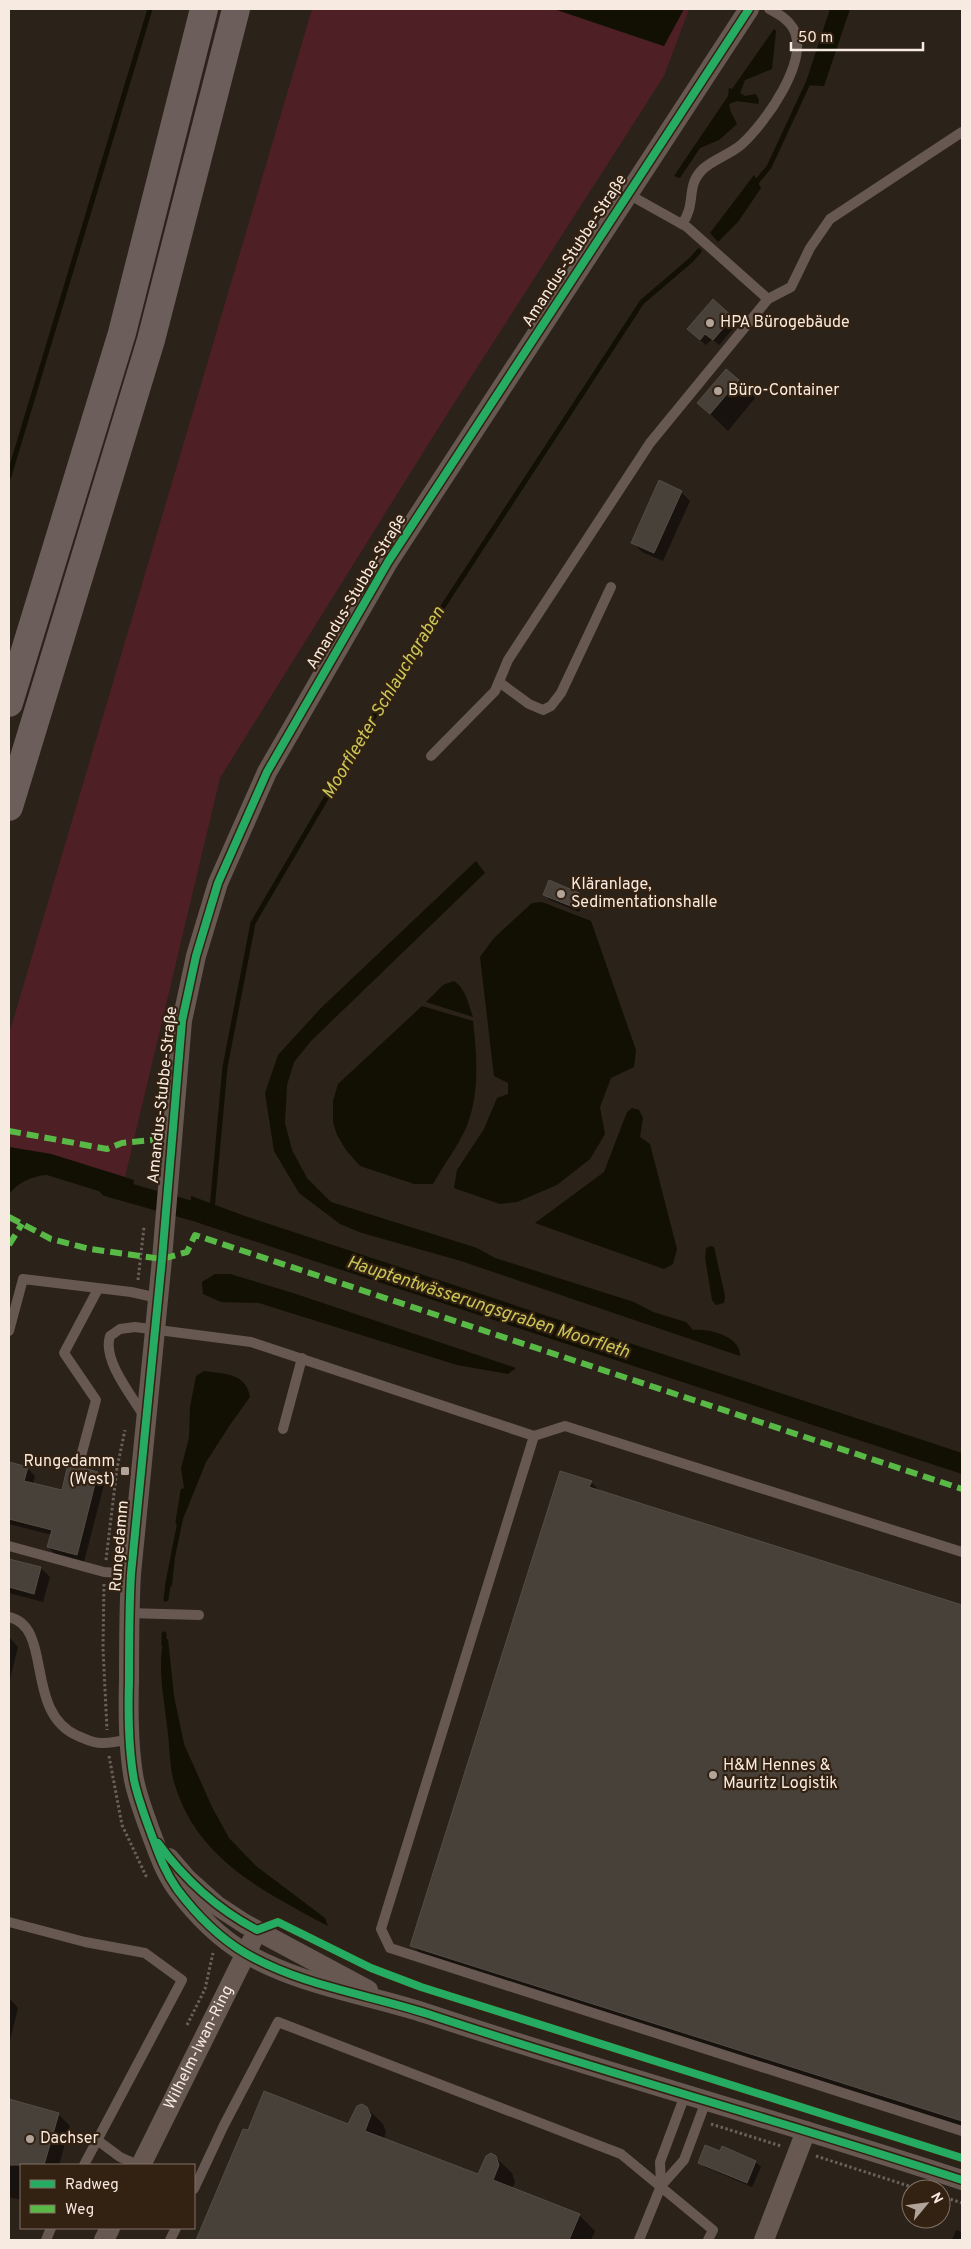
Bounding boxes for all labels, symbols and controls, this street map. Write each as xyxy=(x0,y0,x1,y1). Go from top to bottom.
scale bar xyxy=(791,20,924,52)
text: 50 m xyxy=(798,29,833,48)
street label: Amandus-Stubbe-Straße xyxy=(518,171,632,331)
place label: HPA Bürogebäude xyxy=(720,313,850,333)
marker: HPA Bürogebäude xyxy=(704,317,716,329)
place label: Büro-Container xyxy=(728,381,839,401)
marker: Büro-Container xyxy=(712,385,724,397)
street label: Amandus-Stubbe-Straße xyxy=(303,511,411,673)
water label: Moorfleeter Schlauchgraben xyxy=(317,602,451,803)
place label: Kläranlage, Sedimentationshalle xyxy=(571,875,717,913)
marker: Kläranlage, Sedimentationshalle xyxy=(555,888,567,900)
street label: Amandus-Stubbe-Straße xyxy=(144,1005,182,1185)
water label: Hauptentwässerungsgraben Moorfleth xyxy=(344,1251,632,1365)
place label: Rungedamm (West) xyxy=(23,1452,115,1490)
marker: Rungedamm (West) xyxy=(119,1465,131,1477)
street label: Rungedamm xyxy=(106,1500,134,1592)
place label: H&M Hennes & Mauritz Logistik xyxy=(723,1756,838,1794)
marker: H&M Hennes & Mauritz Logistik xyxy=(707,1769,719,1781)
street label: Wilhelm-Iwan-Ring xyxy=(160,1982,238,2113)
place label: Dachser xyxy=(40,2129,99,2149)
marker: Dachser xyxy=(24,2133,36,2145)
legend xyxy=(20,2164,195,2229)
text: Radweg xyxy=(65,2176,119,2195)
north arrow xyxy=(901,2179,951,2229)
text: N xyxy=(926,2190,946,2207)
text: Weg xyxy=(65,2201,94,2220)

